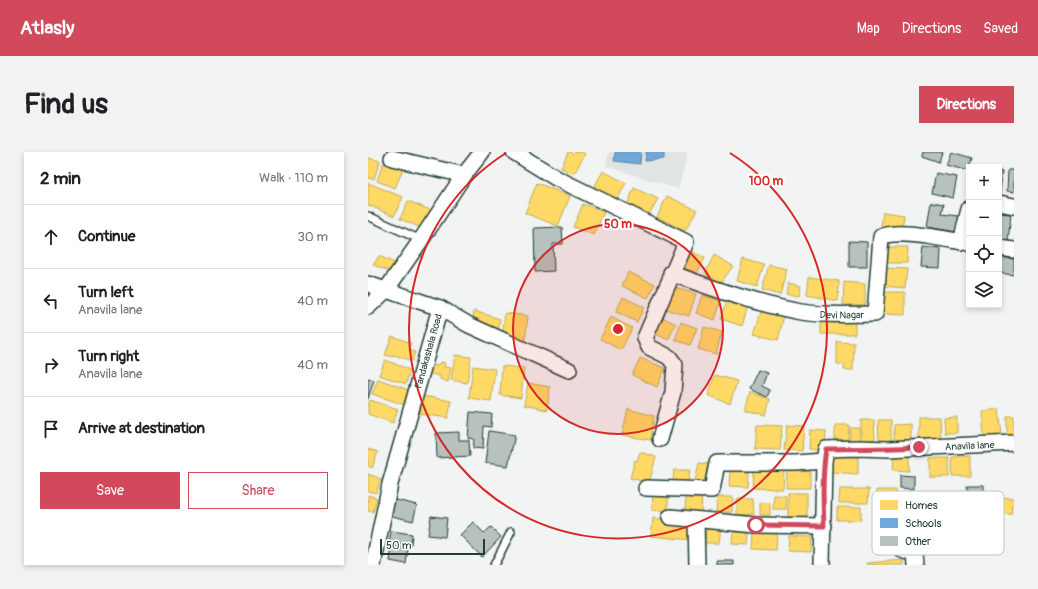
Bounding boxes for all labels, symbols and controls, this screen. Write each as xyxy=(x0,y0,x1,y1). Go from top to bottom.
text: Atlasly xyxy=(20,16,74,40)
text: Map xyxy=(857,20,880,37)
text: Directions xyxy=(902,20,961,37)
text: Saved xyxy=(983,20,1018,37)
button: Directions xyxy=(919,86,1014,123)
text: Find us xyxy=(24,87,108,122)
map controls xyxy=(966,164,1002,308)
button: + xyxy=(966,164,1002,200)
text: 2 min xyxy=(40,168,81,189)
text: Walk · 110 m xyxy=(259,170,328,186)
text: 100 m xyxy=(749,174,784,189)
button: − xyxy=(966,200,1002,236)
text: 50 m xyxy=(604,217,632,232)
icon: ahead xyxy=(40,226,62,248)
text: Continue xyxy=(78,227,136,246)
text: 30 m xyxy=(298,229,328,245)
button: locate xyxy=(966,236,1002,272)
button: layers xyxy=(966,272,1002,308)
text: Turn left xyxy=(78,283,134,302)
icon: left xyxy=(40,290,62,312)
text: 40 m xyxy=(297,293,328,309)
text: Anavila lane xyxy=(78,302,142,318)
street label: Devi Nagar xyxy=(819,309,865,322)
street label: Pandakashala Road xyxy=(412,312,445,390)
centre of rings xyxy=(611,322,625,336)
text: Turn right xyxy=(78,347,139,366)
icon: right xyxy=(40,354,62,376)
text: 40 m xyxy=(297,357,328,373)
text: Anavila lane xyxy=(78,366,142,382)
icon: arrive xyxy=(40,418,62,440)
text: Arrive at destination xyxy=(78,419,205,438)
route end xyxy=(910,438,928,456)
street label: Anavila lane xyxy=(945,439,995,453)
button: Save xyxy=(40,472,180,509)
button: Share xyxy=(188,472,328,509)
legend xyxy=(872,491,1004,555)
text: Homes xyxy=(905,499,938,512)
route start xyxy=(747,516,765,534)
text: Schools xyxy=(905,517,942,530)
text: Other xyxy=(905,535,931,548)
scale bar xyxy=(380,537,485,556)
text: 50 m xyxy=(386,539,412,552)

